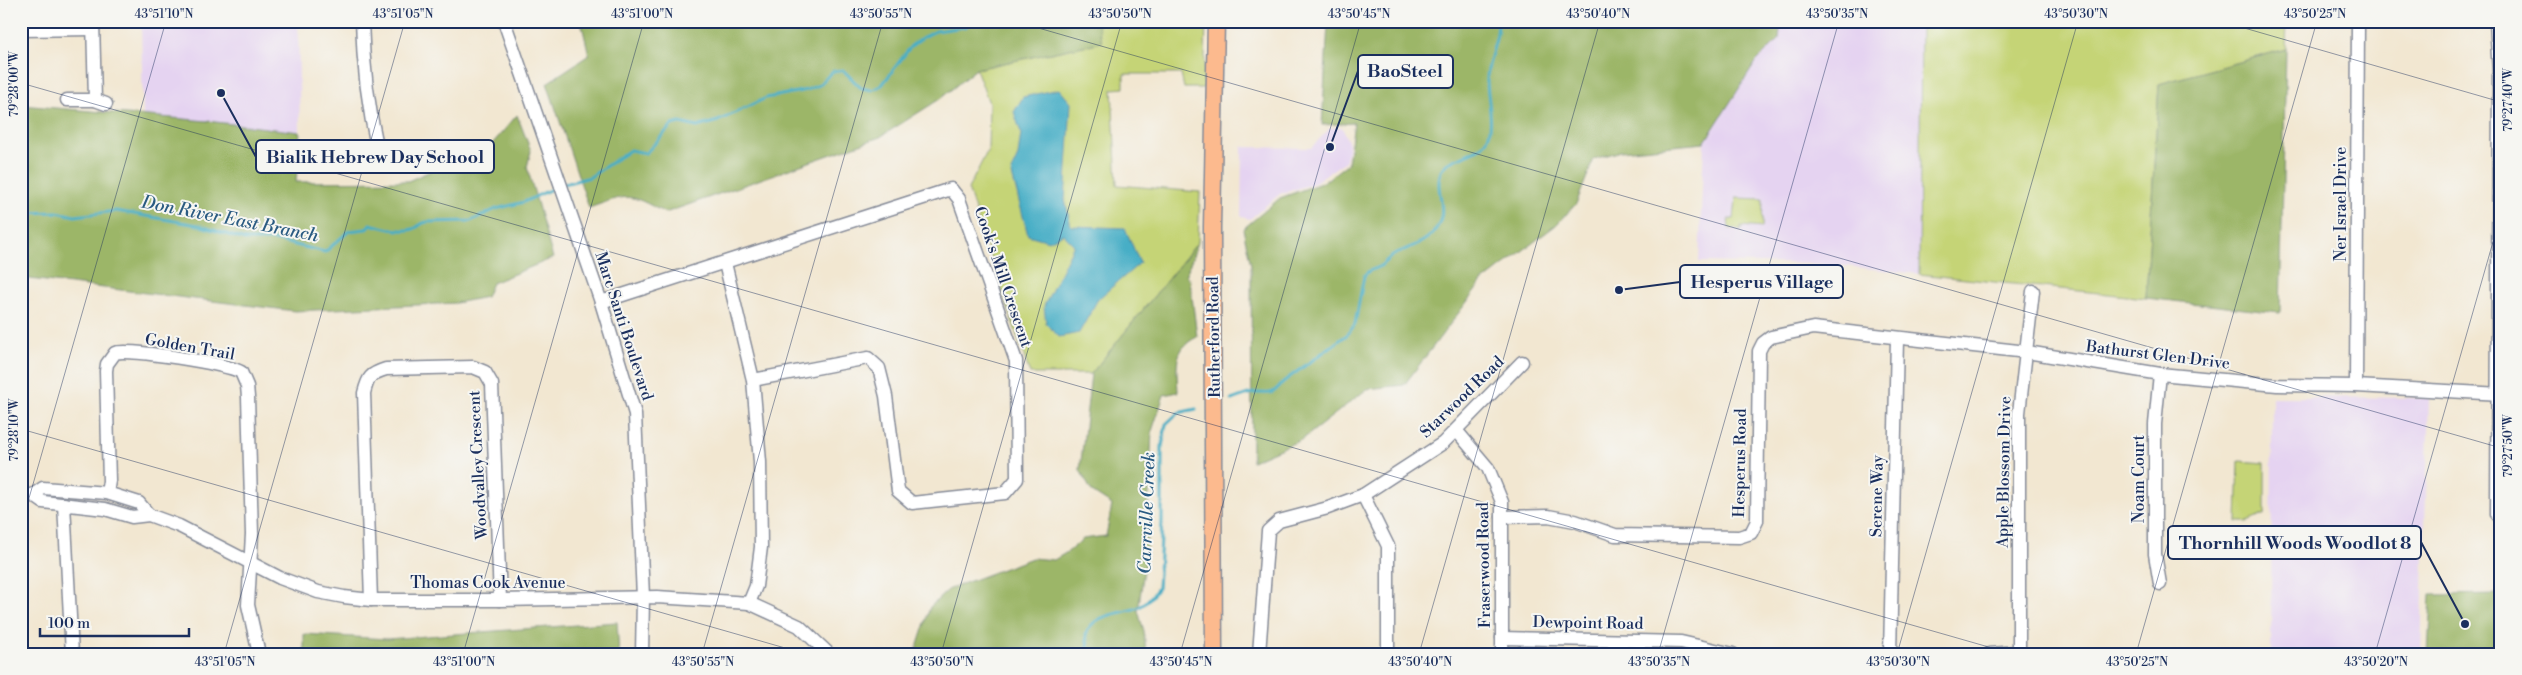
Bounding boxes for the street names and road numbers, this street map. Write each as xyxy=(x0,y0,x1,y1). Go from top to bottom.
street label: Ner Israel Drive xyxy=(2331,147,2351,261)
street label: Cook's Mill Crescent xyxy=(970,204,1037,350)
street label: Marc Santi Boulevard xyxy=(590,249,658,403)
street label: Rutherford Road xyxy=(1203,276,1225,398)
street label: Golden Trail xyxy=(143,329,237,365)
street label: Bathurst Glen Drive xyxy=(2084,336,2231,374)
street label: Starwood Road xyxy=(1416,352,1508,442)
street label: Woodvalley Crescent xyxy=(464,390,492,541)
street label: Apple Blossom Drive xyxy=(1993,396,2015,549)
street label: Hesperus Road xyxy=(1729,408,1751,518)
street label: Noam Court xyxy=(2129,435,2149,523)
street label: Serene Way xyxy=(1866,454,1888,537)
street label: Fraserwood Road xyxy=(1473,502,1495,628)
street label: Thomas Cook Avenue xyxy=(410,573,566,593)
street label: Dewpoint Road xyxy=(1533,612,1643,634)

